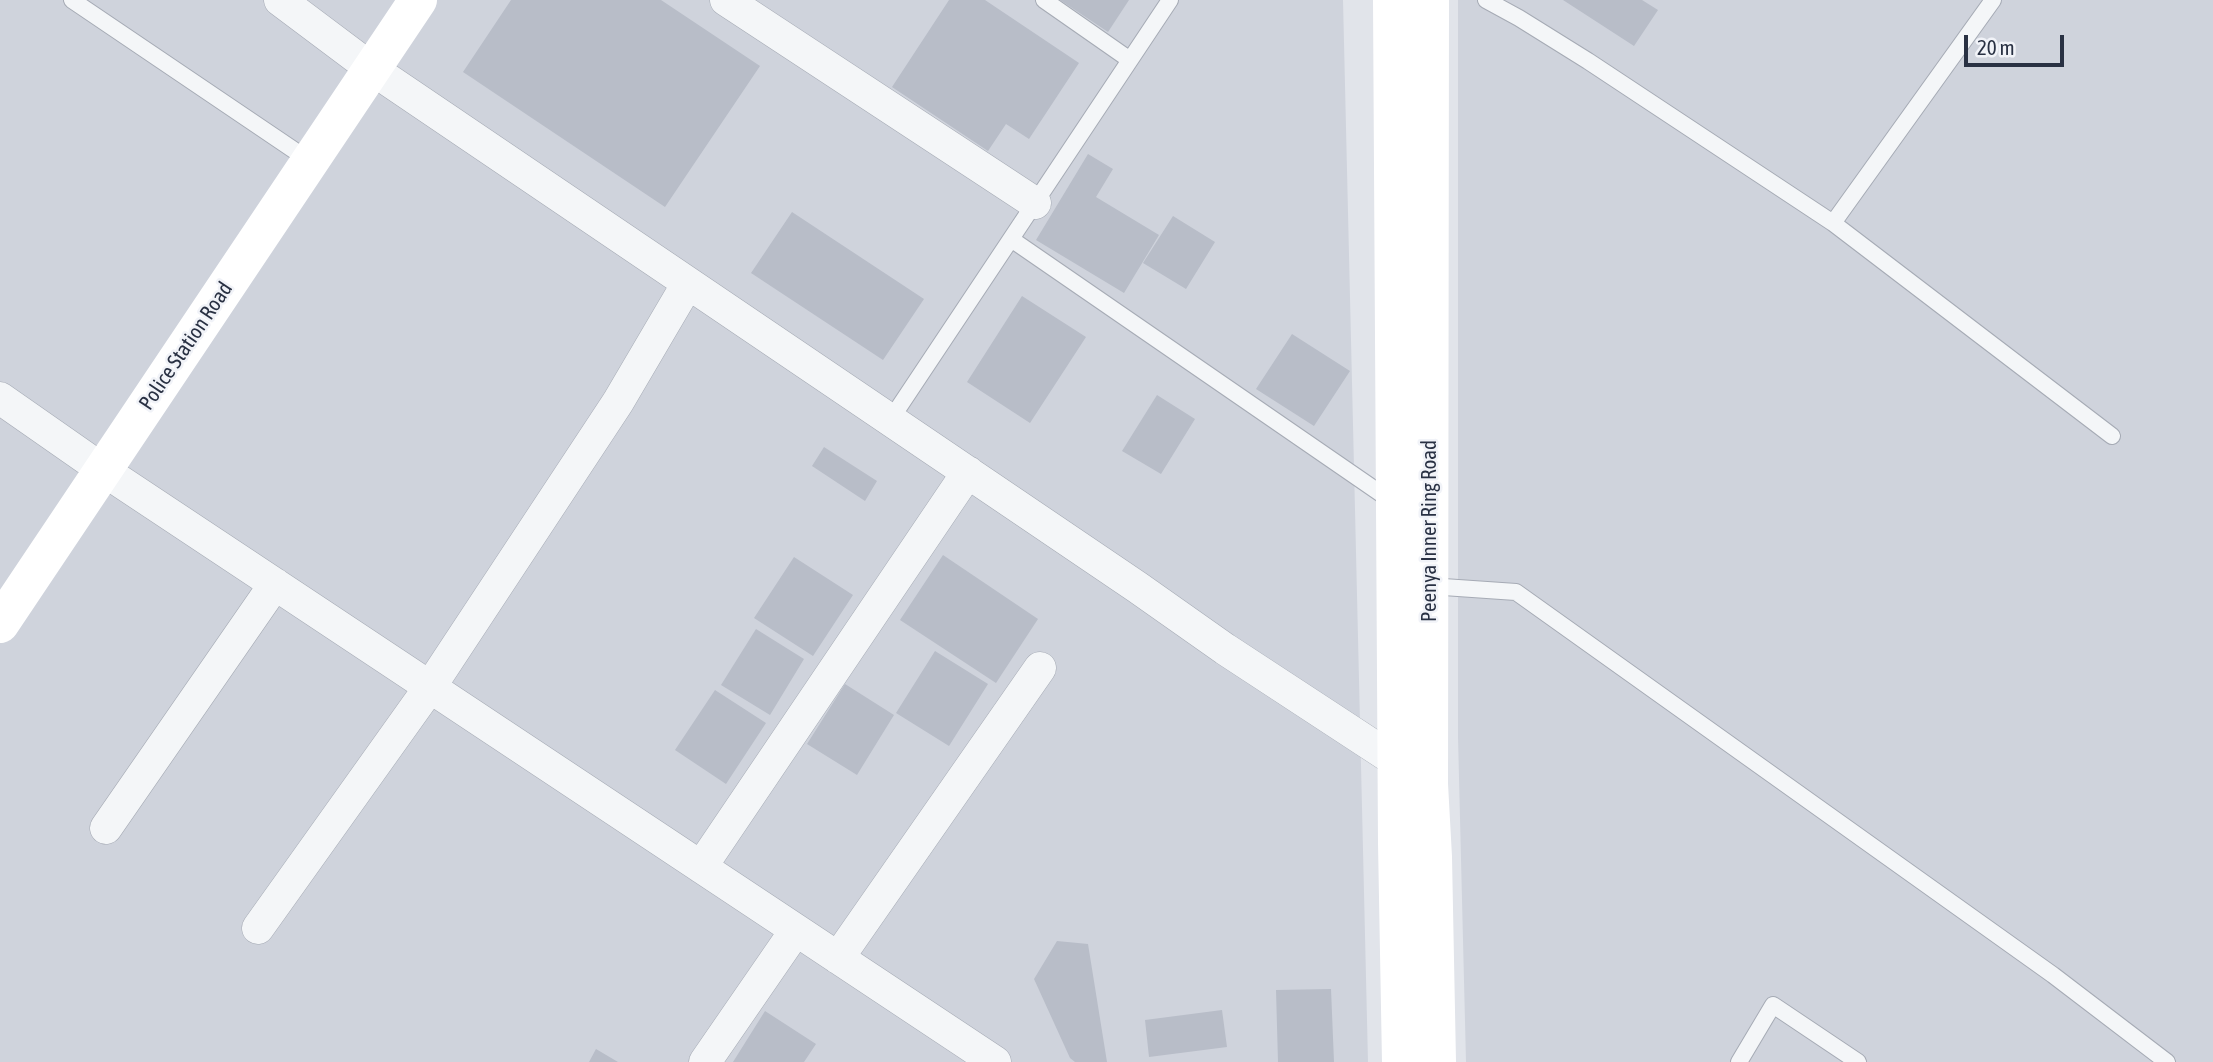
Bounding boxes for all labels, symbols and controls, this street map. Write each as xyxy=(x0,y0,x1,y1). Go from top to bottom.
scale bar xyxy=(1968,21,2068,65)
text: 20 m xyxy=(1977,35,2015,59)
street label: Police Station Road xyxy=(134,277,238,415)
street label: Peenya Inner Ring Road xyxy=(1416,440,1442,622)

